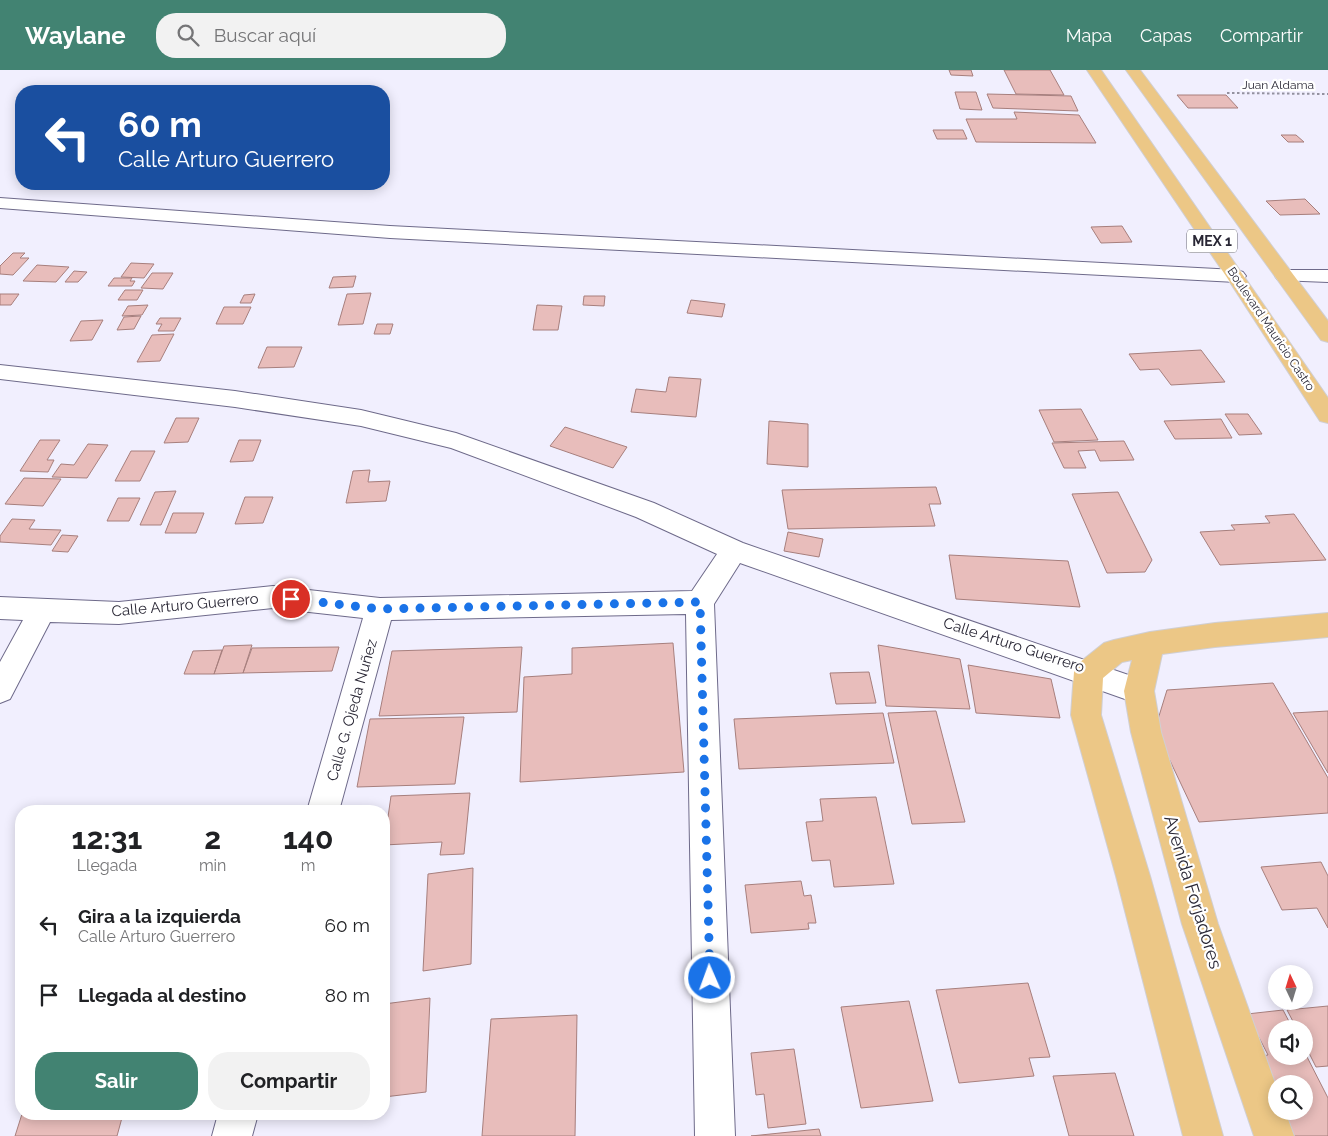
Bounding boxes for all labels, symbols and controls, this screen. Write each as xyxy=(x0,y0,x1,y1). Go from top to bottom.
search box xyxy=(156,13,506,58)
text: Waylane xyxy=(25,21,126,50)
icon: search xyxy=(174,21,202,49)
text: Buscar aquí xyxy=(214,24,316,46)
text: Mapa xyxy=(1066,25,1112,46)
text: Capas xyxy=(1140,25,1192,46)
text: Compartir xyxy=(1220,25,1303,46)
street label: Juan Aldama xyxy=(1242,78,1314,92)
text: 60 m xyxy=(118,104,202,145)
icon: left xyxy=(35,105,100,170)
text: Calle Arturo Guerrero xyxy=(118,146,334,172)
road number: MEX 1 xyxy=(1187,230,1237,252)
street label: Boulevard Mauricio Castro xyxy=(1224,265,1318,393)
pin xyxy=(270,578,312,620)
icon: arrive xyxy=(277,585,305,613)
street label: Calle Arturo Guerrero xyxy=(111,590,259,620)
street label: Calle Arturo Guerrero xyxy=(941,614,1087,676)
street label: Calle G. Ojeda Nuñez xyxy=(323,637,381,783)
street label: Avenida Forjadores xyxy=(1160,813,1227,971)
text: 12:31 xyxy=(72,821,142,856)
text: 2 xyxy=(204,821,221,856)
text: 140 xyxy=(283,821,333,856)
text: Llegada xyxy=(77,856,137,875)
text: min xyxy=(199,856,226,875)
text: m xyxy=(301,856,316,875)
text: Gira a la izquierda xyxy=(78,905,241,927)
icon: left xyxy=(35,911,63,939)
text: 60 m xyxy=(325,914,370,936)
text: Calle Arturo Guerrero xyxy=(78,927,235,946)
position arrow xyxy=(683,951,735,1003)
north arrow xyxy=(1268,965,1312,1010)
map controls xyxy=(1268,965,1313,1120)
icon: arrive xyxy=(35,981,63,1009)
text: Llegada al destino xyxy=(78,984,246,1006)
text: 80 m xyxy=(325,984,370,1006)
button: sound xyxy=(1268,1020,1313,1065)
button: Salir xyxy=(35,1052,198,1110)
button: Compartir xyxy=(208,1052,370,1110)
button: search xyxy=(1268,1075,1313,1120)

